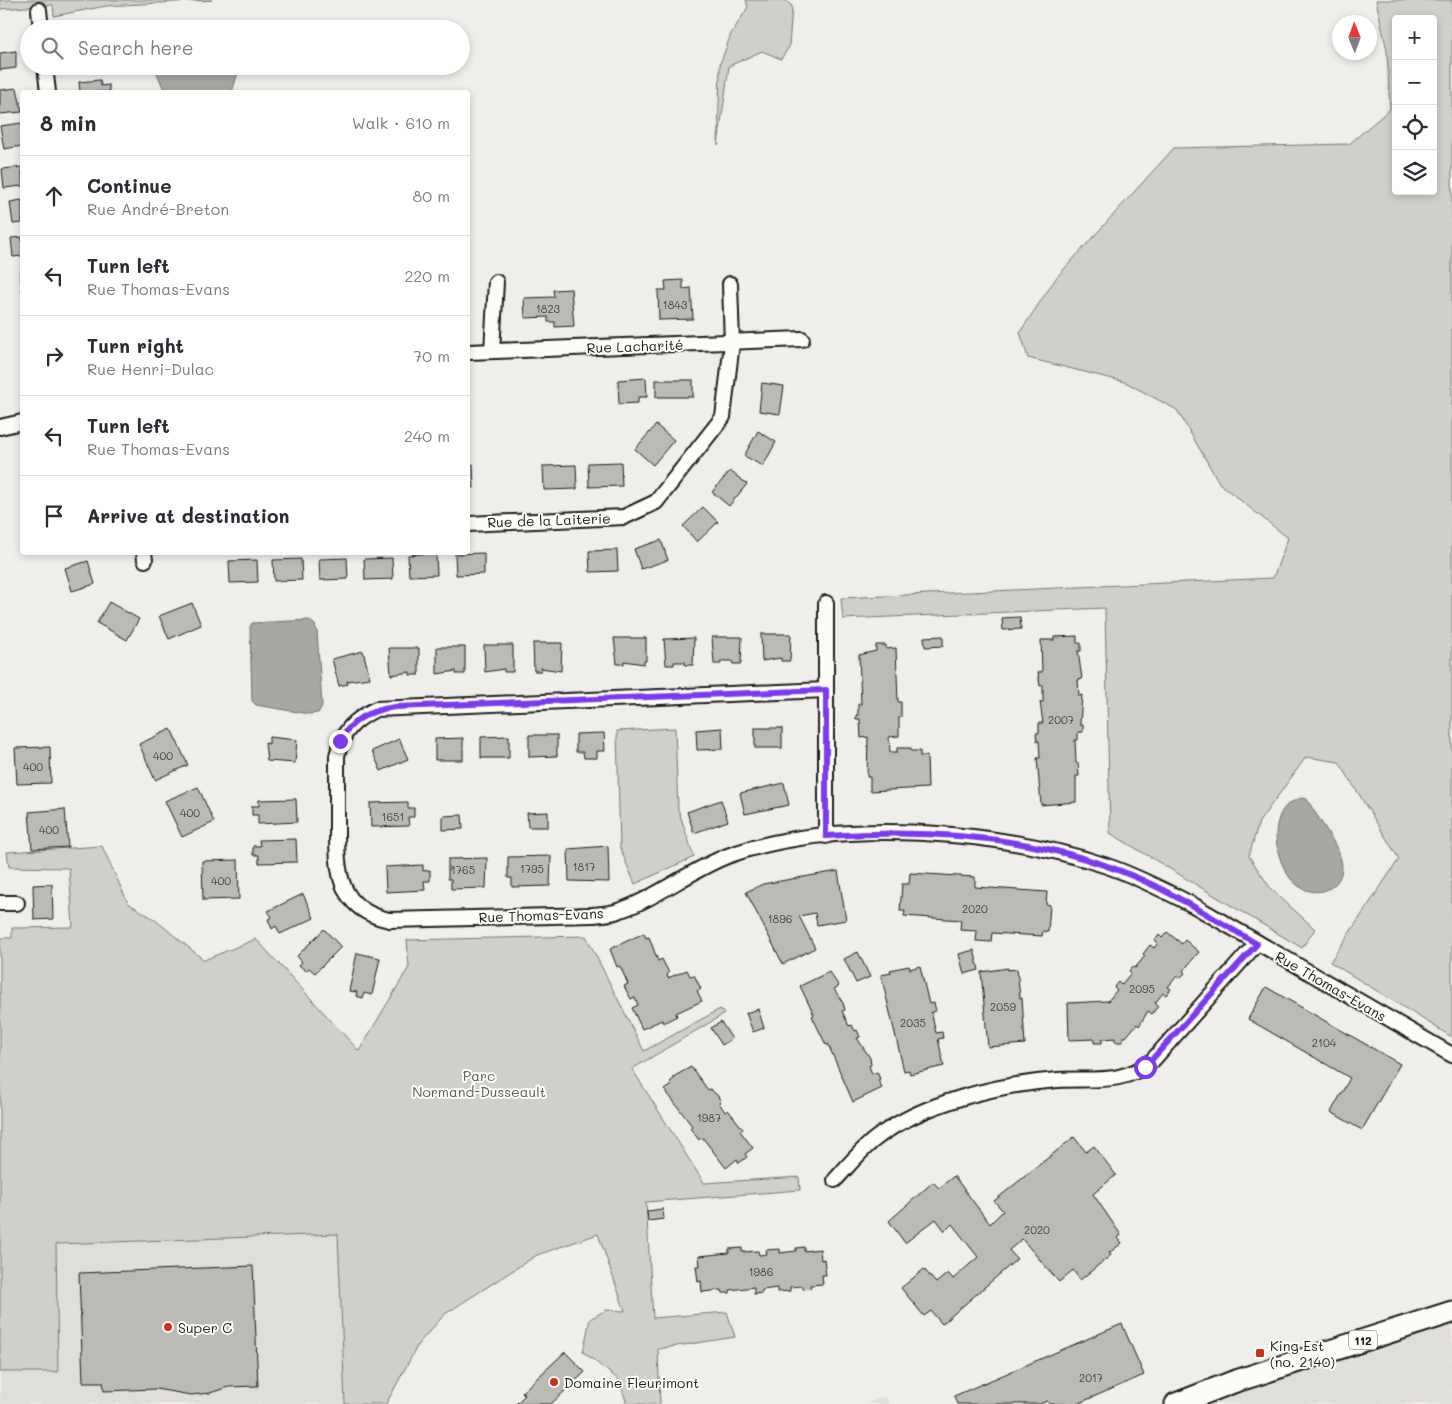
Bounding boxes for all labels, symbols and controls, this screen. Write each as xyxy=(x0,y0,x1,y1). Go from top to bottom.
north arrow xyxy=(1332,15,1377,60)
map controls xyxy=(1392,15,1437,195)
button: + xyxy=(1392,15,1437,60)
search box xyxy=(20,20,470,75)
icon: search xyxy=(38,34,66,62)
text: Search here xyxy=(78,35,194,60)
button: − xyxy=(1392,60,1437,105)
button: locate xyxy=(1392,105,1437,150)
text: 8 min xyxy=(40,109,96,136)
text: Walk · 610 m xyxy=(352,112,450,133)
button: layers xyxy=(1392,150,1437,195)
text: Continue xyxy=(87,173,172,198)
icon: ahead xyxy=(40,182,68,210)
text: 80 m xyxy=(413,185,450,206)
text: Rue André-Breton xyxy=(87,198,229,219)
text: Turn left xyxy=(87,253,170,278)
icon: left xyxy=(40,262,68,290)
text: 220 m xyxy=(404,265,450,286)
text: Rue Thomas-Evans xyxy=(87,278,230,299)
house number: 1843 xyxy=(663,297,688,312)
house number: 1823 xyxy=(536,301,561,316)
text: Turn right xyxy=(87,333,184,358)
street label: Rue Lacharité xyxy=(586,335,684,357)
icon: right xyxy=(40,342,68,370)
text: 70 m xyxy=(413,345,450,366)
text: Rue Henri-Dulac xyxy=(87,358,214,379)
text: Turn left xyxy=(87,413,170,438)
icon: left xyxy=(40,422,68,450)
text: 240 m xyxy=(404,425,450,446)
text: Rue Thomas-Evans xyxy=(87,438,230,459)
icon: arrive xyxy=(40,502,68,530)
text: Arrive at destination xyxy=(87,503,290,528)
street label: Rue de la Laiterie xyxy=(487,508,611,532)
house number: 2007 xyxy=(1048,712,1074,727)
route end xyxy=(329,730,352,753)
house number: 400 xyxy=(153,748,173,763)
house number: 400 xyxy=(23,759,43,774)
house number: 400 xyxy=(180,805,200,820)
house number: 1651 xyxy=(382,809,404,824)
house number: 400 xyxy=(39,822,59,837)
house number: 1817 xyxy=(573,859,595,874)
house number: 1795 xyxy=(520,861,544,876)
house number: 1765 xyxy=(451,862,475,877)
house number: 400 xyxy=(211,873,231,888)
house number: 2020 xyxy=(962,901,988,916)
street label: Rue Thomas-Evans xyxy=(478,903,604,927)
house number: 1896 xyxy=(768,911,792,926)
street label: Rue Thomas-Evans xyxy=(1272,947,1390,1025)
house number: 2095 xyxy=(1129,981,1155,996)
house number: 2059 xyxy=(990,999,1016,1014)
house number: 2035 xyxy=(900,1015,926,1030)
house number: 2104 xyxy=(1312,1035,1337,1050)
route start xyxy=(1134,1056,1157,1079)
park label: Parc Normand-Dusseault xyxy=(412,1066,546,1101)
house number: 1987 xyxy=(697,1110,721,1125)
house number: 2020 xyxy=(1024,1222,1050,1237)
house number: 1986 xyxy=(749,1264,773,1279)
place label: Super C xyxy=(178,1318,232,1337)
marker: Super C xyxy=(162,1321,174,1333)
road number: 112 xyxy=(1349,1330,1377,1350)
place label: King Est (no. 2140) xyxy=(1270,1336,1335,1371)
marker: King Est (no. 2140) xyxy=(1254,1347,1266,1359)
house number: 2017 xyxy=(1079,1370,1103,1385)
place label: Domaine Fleurimont xyxy=(564,1373,699,1392)
marker: Domaine Fleurimont xyxy=(548,1376,560,1388)

